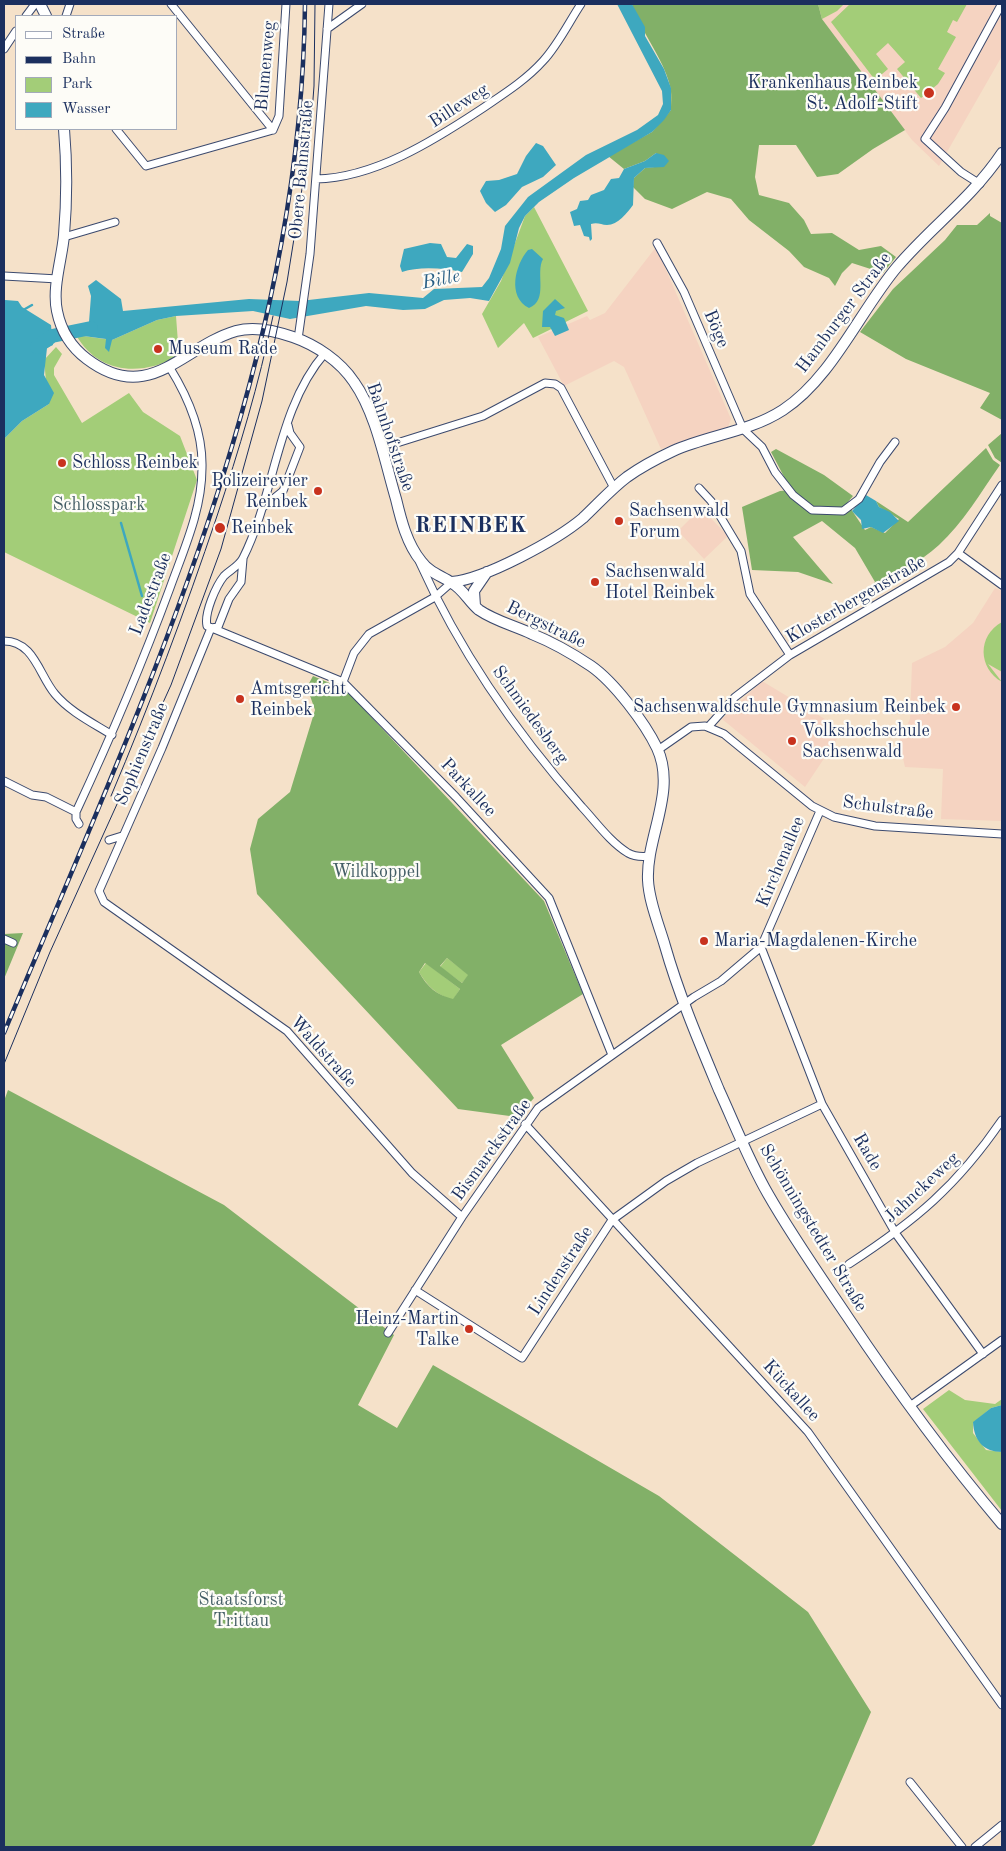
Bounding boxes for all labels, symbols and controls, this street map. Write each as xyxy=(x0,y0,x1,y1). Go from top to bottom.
legend xyxy=(15,15,178,130)
street label: Blumenweg xyxy=(251,20,281,112)
text: Straße xyxy=(62,27,105,42)
text: Bahn xyxy=(62,52,96,67)
place label: Krankenhaus Reinbek St. Adolf-Stift xyxy=(747,72,918,115)
text: Park xyxy=(62,77,93,92)
street label: Billeweg xyxy=(425,79,493,133)
marker: Krankenhaus Reinbek St. Adolf-Stift xyxy=(922,86,936,100)
street label: Obere Bahnstraße xyxy=(285,99,319,241)
text: Wasser xyxy=(62,102,110,117)
street label: Hamburger Straße xyxy=(792,248,896,378)
water label: Bille xyxy=(420,265,462,295)
street label: Böge xyxy=(698,307,734,351)
place label: Museum Rade xyxy=(168,338,277,360)
marker: Museum Rade xyxy=(152,343,164,355)
street label: Bahnhofstraße xyxy=(361,380,419,494)
place label: Schloss Reinbek xyxy=(72,452,198,474)
marker: Schloss Reinbek xyxy=(56,457,68,469)
place label: Polizeirevier Reinbek xyxy=(211,470,308,512)
marker: Polizeirevier Reinbek xyxy=(312,485,324,497)
park label: Schlosspark xyxy=(52,494,146,516)
place label: Sachsenwald Forum xyxy=(629,500,729,542)
district label: REINBEK xyxy=(414,513,528,539)
marker: Sachsenwald Forum xyxy=(613,515,625,527)
place label: Reinbek xyxy=(231,517,294,539)
marker: Reinbek xyxy=(213,521,227,535)
street label: Ladestraße xyxy=(125,550,177,638)
street label: Klosterbergenstraße xyxy=(782,551,930,649)
place label: Sachsenwald Hotel Reinbek xyxy=(605,561,715,604)
marker: Sachsenwald Hotel Reinbek xyxy=(589,576,601,588)
street label: Bergstraße xyxy=(503,596,589,654)
street label: Schmiedesberg xyxy=(487,662,573,768)
place label: Amtsgericht Reinbek xyxy=(250,678,346,721)
marker: Amtsgericht Reinbek xyxy=(234,693,246,705)
place label: Sachsenwaldschule Gymnasium Reinbek xyxy=(633,696,946,718)
street label: Sophienstraße xyxy=(111,699,173,809)
marker: Sachsenwaldschule Gymnasium Reinbek xyxy=(950,701,962,713)
place label: Volkshochschule Sachsenwald xyxy=(802,720,930,762)
marker: Volkshochschule Sachsenwald xyxy=(786,735,798,747)
street label: Parkallee xyxy=(435,754,501,822)
street label: Schulstraße xyxy=(841,792,935,824)
street label: Kirchenallee xyxy=(752,813,810,911)
park label: Wildkoppel xyxy=(332,861,420,883)
place label: Maria-Magdalenen-Kirche xyxy=(714,930,917,952)
marker: Maria-Magdalenen-Kirche xyxy=(698,935,710,947)
street label: Waldstraße xyxy=(285,1012,361,1092)
street label: Bismarckstraße xyxy=(448,1095,536,1205)
street label: Rade xyxy=(848,1130,886,1174)
street label: Schönningstedter Straße xyxy=(754,1140,872,1316)
street label: Jahnckeweg xyxy=(880,1148,964,1228)
street label: Lindenstraße xyxy=(524,1222,598,1320)
place label: Heinz-Martin Talke xyxy=(355,1308,459,1350)
marker: Heinz-Martin Talke xyxy=(463,1323,475,1335)
street label: Kückallee xyxy=(758,1356,824,1426)
park label: Staatsforst Trittau xyxy=(198,1589,284,1632)

